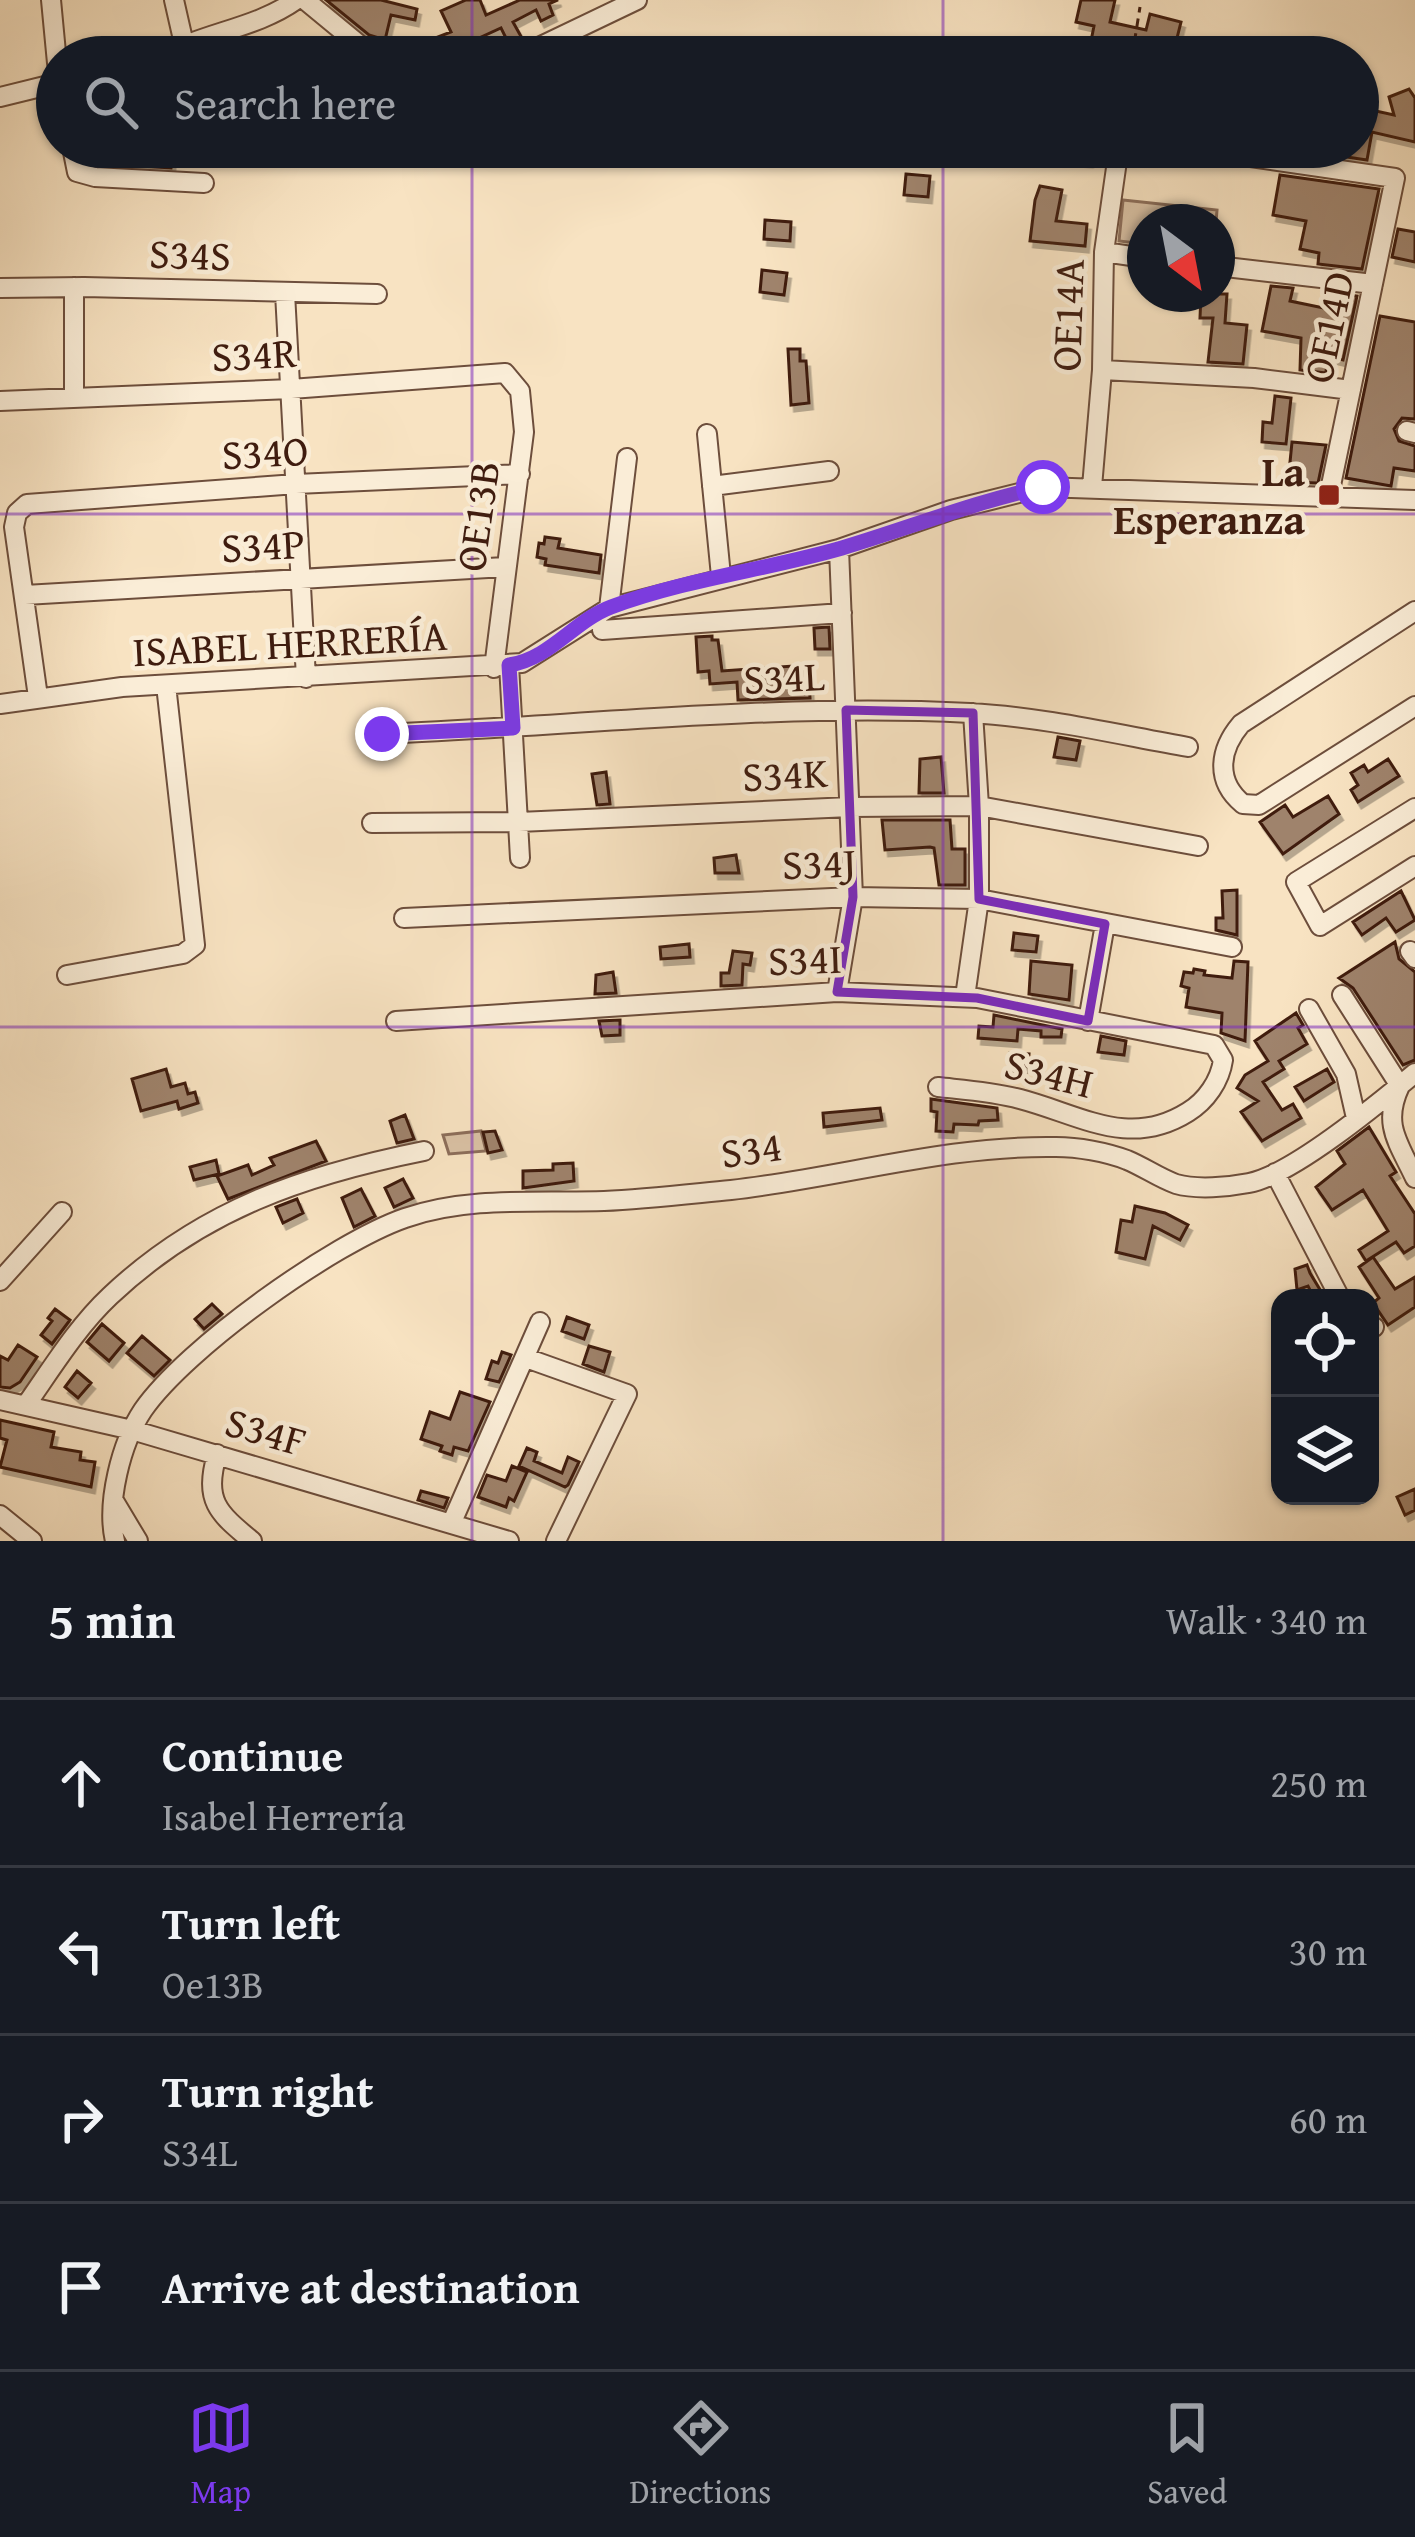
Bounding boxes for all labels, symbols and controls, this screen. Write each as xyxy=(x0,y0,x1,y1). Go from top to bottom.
search box xyxy=(36,36,1379,168)
icon: search xyxy=(78,69,144,135)
text: Search here xyxy=(174,70,396,135)
north arrow xyxy=(1127,204,1235,312)
street label: S34S xyxy=(148,222,232,285)
street label: OE14A xyxy=(1034,257,1099,372)
street label: OE14D xyxy=(1286,265,1369,388)
street label: S34R xyxy=(210,321,299,386)
street label: S34O xyxy=(220,419,310,484)
place label: La Esperanza xyxy=(1113,440,1305,549)
street label: OE13B xyxy=(439,457,514,575)
route start xyxy=(1016,460,1070,514)
marker: La Esperanza xyxy=(1316,482,1342,508)
street label: S34P xyxy=(220,512,306,577)
street label: ISABEL HERRERÍA xyxy=(131,604,449,681)
street label: S34L xyxy=(742,644,826,709)
route end xyxy=(355,707,409,761)
street label: S34K xyxy=(741,741,830,806)
street label: S34J xyxy=(781,831,857,894)
street label: S34I xyxy=(767,927,843,990)
street label: S34H xyxy=(999,1032,1100,1113)
street label: S34 xyxy=(717,1114,785,1183)
map controls xyxy=(1271,1289,1379,1505)
button: locate xyxy=(1271,1289,1379,1397)
street label: S34F xyxy=(219,1390,314,1471)
button: layers xyxy=(1271,1397,1379,1505)
text: 5 min xyxy=(48,1582,175,1657)
text: Walk · 340 m xyxy=(1166,1591,1367,1648)
text: Continue xyxy=(162,1722,343,1787)
icon: ahead xyxy=(48,1750,114,1816)
text: 250 m xyxy=(1270,1754,1367,1811)
text: Isabel Herrería xyxy=(162,1787,405,1844)
text: Turn left xyxy=(162,1890,340,1955)
icon: left xyxy=(48,1918,114,1984)
text: 30 m xyxy=(1289,1922,1367,1979)
text: Oe13B xyxy=(162,1955,264,2012)
text: Turn right xyxy=(162,2058,374,2123)
icon: right xyxy=(48,2086,114,2152)
text: 60 m xyxy=(1289,2090,1367,2147)
text: S34L xyxy=(162,2123,238,2180)
icon: arrive xyxy=(48,2254,114,2320)
text: Arrive at destination xyxy=(162,2254,580,2319)
tab: Map xyxy=(188,2395,254,2515)
tab: Directions xyxy=(630,2395,771,2515)
tab: Saved xyxy=(1147,2395,1227,2515)

